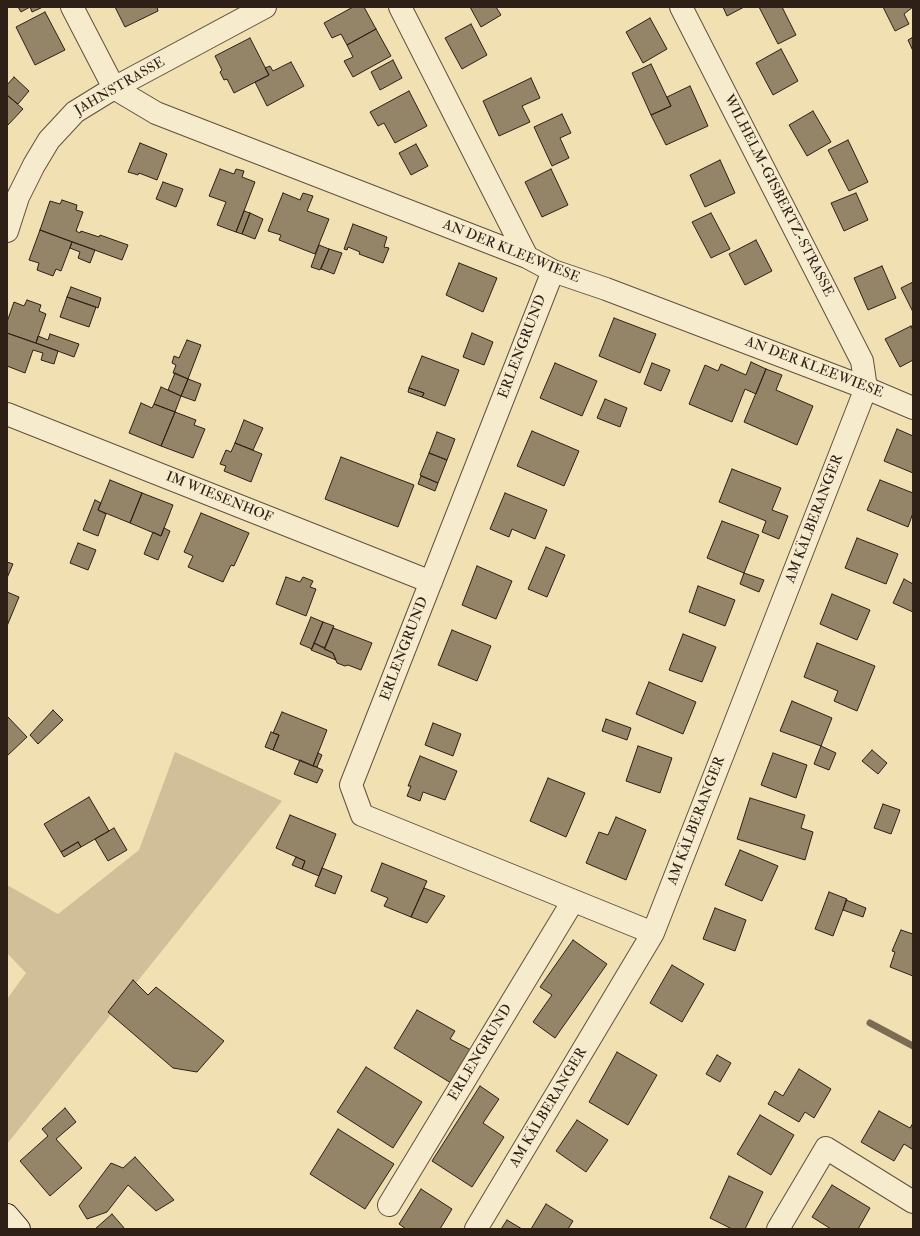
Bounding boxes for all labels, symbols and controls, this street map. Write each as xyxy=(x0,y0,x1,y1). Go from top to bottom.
street label: JAHNSTRASSE xyxy=(72,54,168,120)
street label: WILHELM-GISBERTZ-STRASSE xyxy=(719,92,837,300)
street label: AN DER KLEEWIESE xyxy=(440,217,582,287)
street label: ERLENGRUND xyxy=(495,293,551,401)
street label: AN DER KLEEWIESE xyxy=(743,334,885,402)
street label: AM KÄLBERANGER xyxy=(783,452,847,586)
street label: IM WIESENHOF xyxy=(163,469,275,527)
street label: ERLENGRUND xyxy=(377,595,433,703)
street label: AM KÄLBERANGER xyxy=(665,754,729,888)
street label: ERLENGRUND xyxy=(446,1002,516,1104)
street label: AM KÄLBERANGER xyxy=(507,1045,591,1171)

